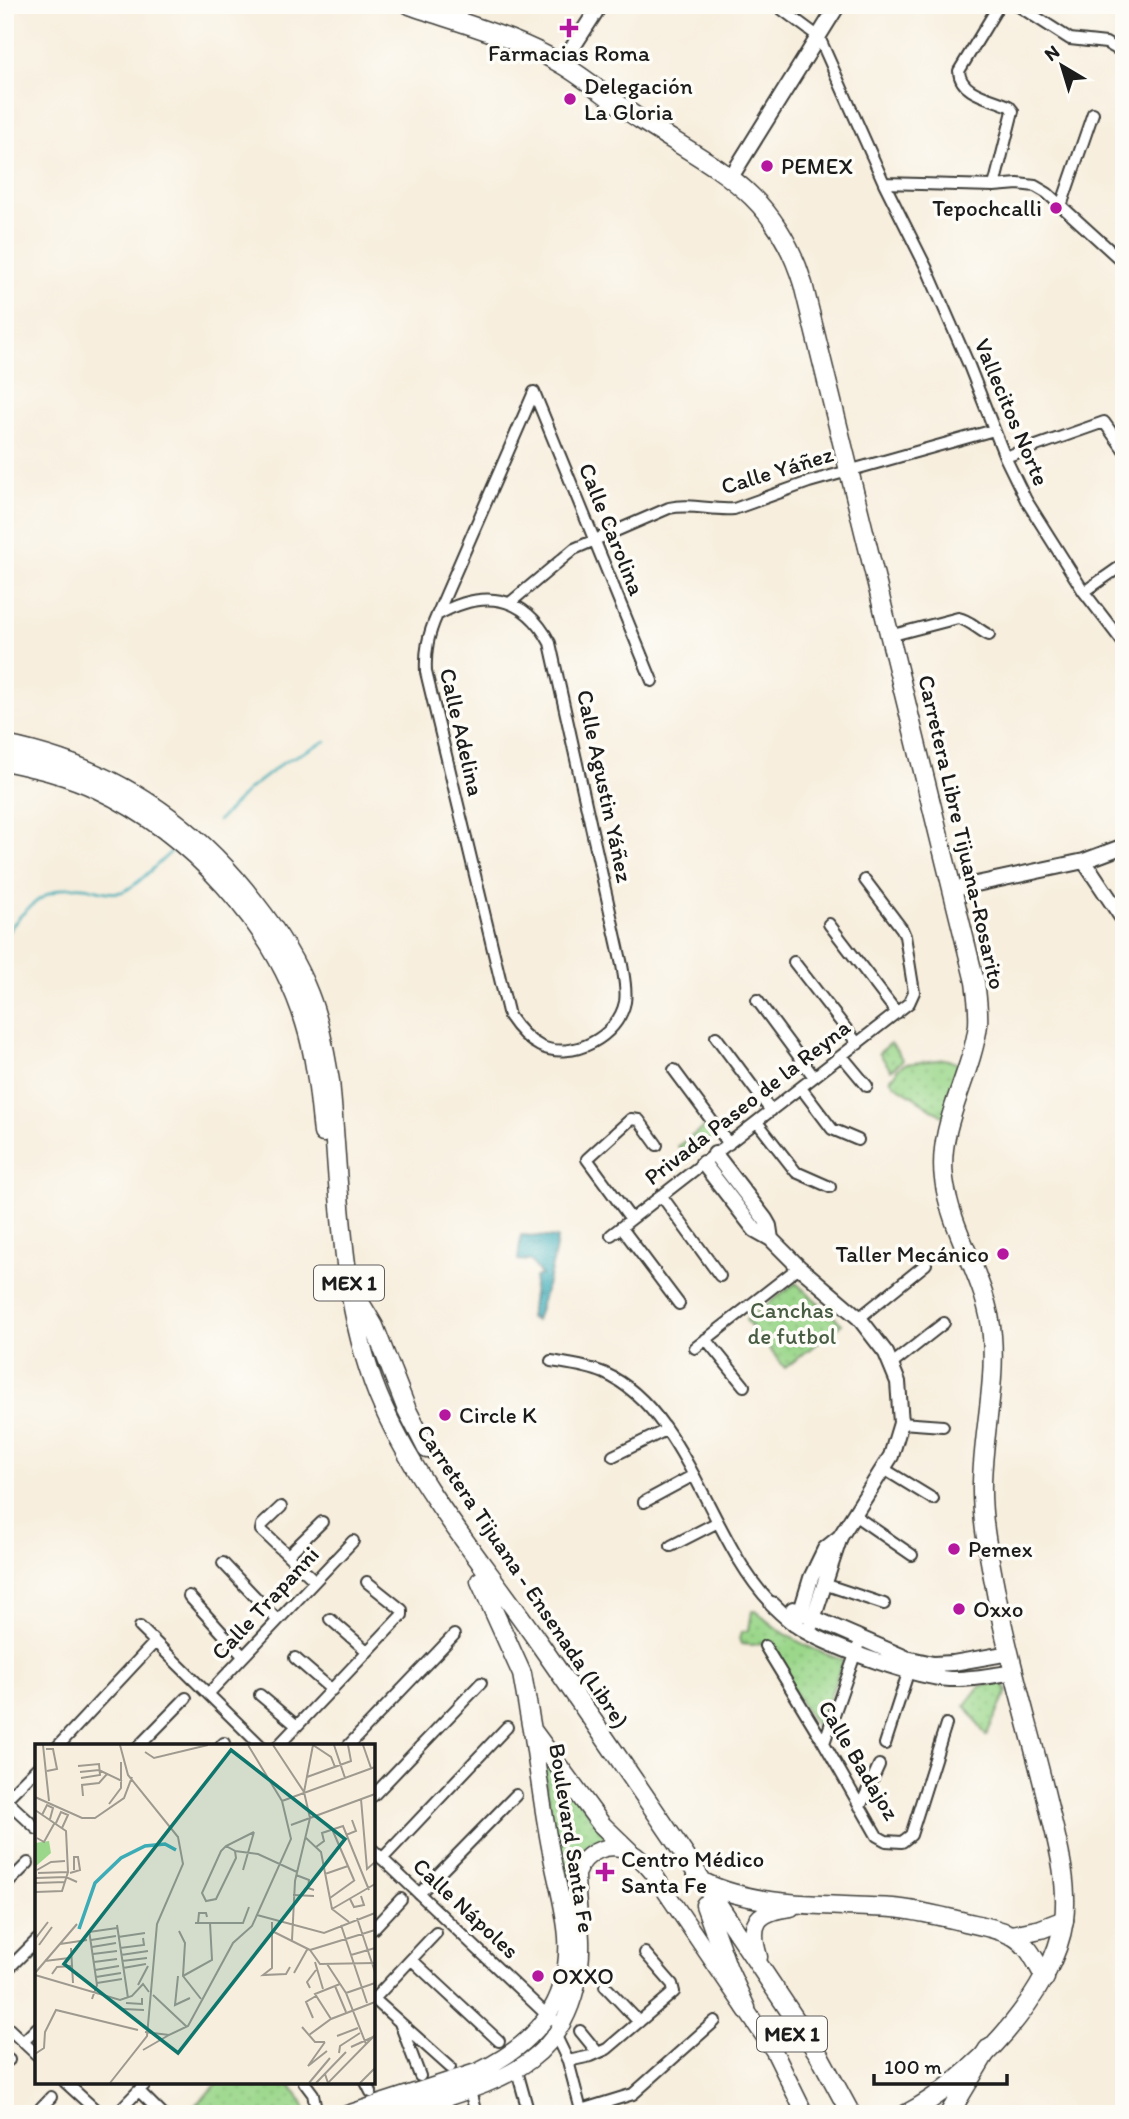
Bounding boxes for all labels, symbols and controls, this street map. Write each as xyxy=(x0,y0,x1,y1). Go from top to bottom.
marker: Farmacias Roma xyxy=(561,20,577,36)
north arrow xyxy=(1028,32,1098,102)
place label: Farmacias Roma xyxy=(488,39,650,67)
text: N xyxy=(1040,40,1064,66)
place label: Delegación La Gloria xyxy=(584,72,693,126)
marker: Delegación La Gloria xyxy=(562,91,578,107)
place label: PEMEX xyxy=(781,152,853,180)
marker: PEMEX xyxy=(759,158,775,174)
place label: Tepochcalli xyxy=(932,194,1042,222)
marker: Tepochcalli xyxy=(1048,200,1064,216)
street label: Vallecitos Norte xyxy=(968,334,1056,490)
street label: Calle Yáñez xyxy=(718,440,837,500)
street label: Calle Carolina xyxy=(573,459,651,599)
street label: Calle Adelina xyxy=(434,665,490,799)
street label: Carretera Libre Tijuana-Rosarito xyxy=(912,672,1012,992)
street label: Calle Agustin Yáñez xyxy=(571,687,639,885)
street label: Privada Paseo de la Reyna xyxy=(638,1013,856,1191)
place label: Taller Mecánico xyxy=(836,1240,989,1268)
marker: Taller Mecánico xyxy=(995,1246,1011,1262)
road number: MEX 1 xyxy=(314,1266,384,1300)
park label: Canchas de futbol xyxy=(748,1296,837,1350)
place label: Circle K xyxy=(459,1401,537,1429)
marker: Circle K xyxy=(437,1407,453,1423)
street label: Carretera Tijuana - Ensenada (Libre) xyxy=(411,1419,635,1733)
place label: Pemex xyxy=(968,1535,1033,1563)
street label: Calle Trapanni xyxy=(205,1540,325,1666)
marker: Pemex xyxy=(946,1541,962,1557)
place label: Oxxo xyxy=(973,1595,1024,1623)
marker: Oxxo xyxy=(951,1601,967,1617)
street label: Calle Badajoz xyxy=(812,1695,906,1825)
street label: Boulevard Santa Fe xyxy=(543,1741,601,1935)
inset map xyxy=(35,1744,374,2084)
place label: Centro Médico Santa Fe xyxy=(621,1845,764,1899)
street label: Calle Nápoles xyxy=(407,1852,525,1964)
marker: Centro Médico Santa Fe xyxy=(595,1862,615,1882)
place label: OXXO xyxy=(552,1962,614,1990)
marker: OXXO xyxy=(530,1968,546,1984)
road number: MEX 1 xyxy=(757,2016,827,2052)
scale bar xyxy=(874,2042,1006,2086)
text: 100 m xyxy=(884,2054,942,2079)

